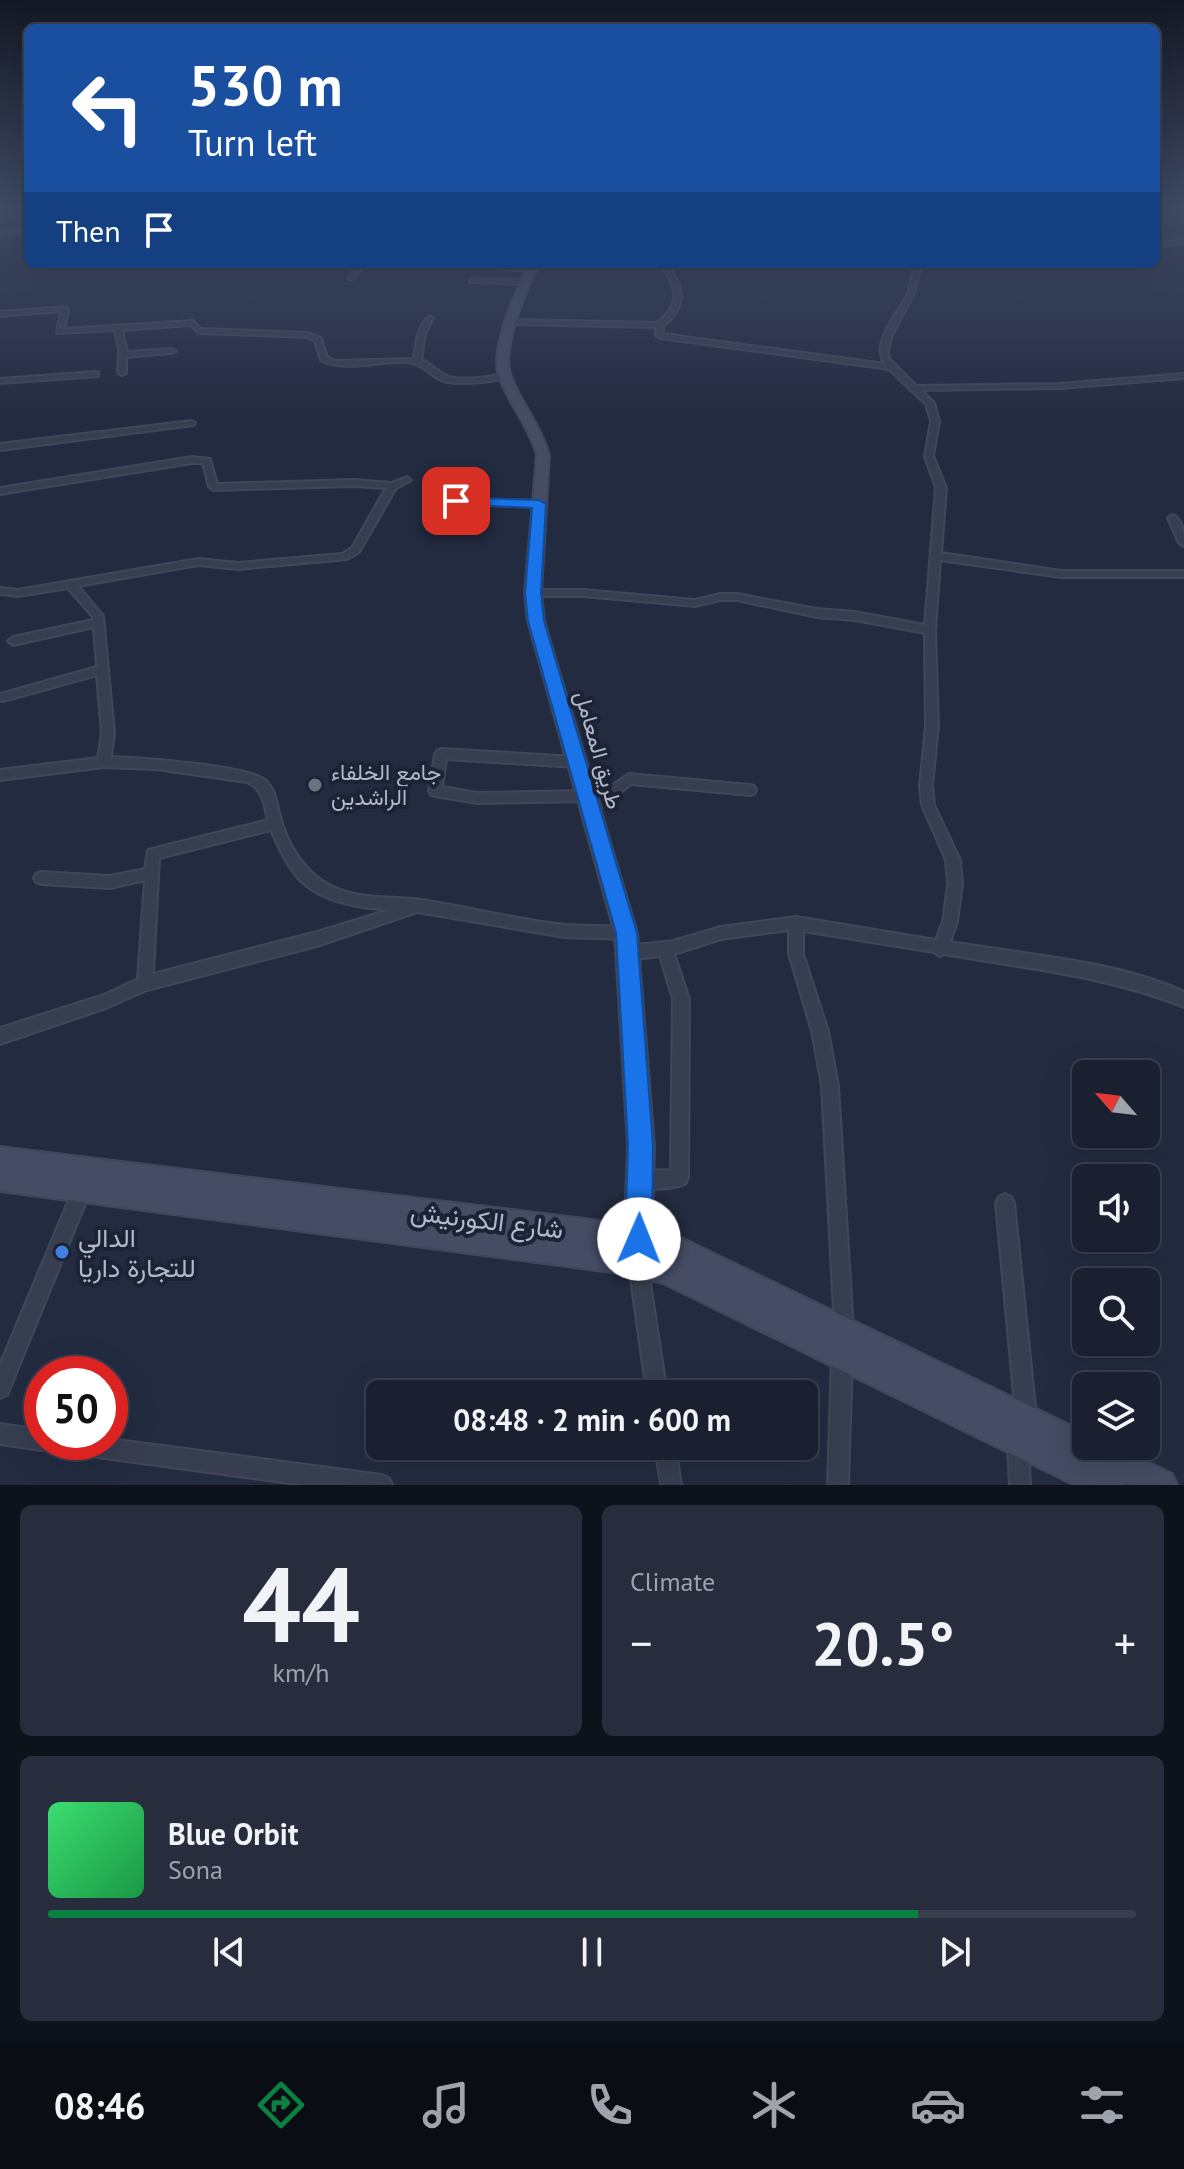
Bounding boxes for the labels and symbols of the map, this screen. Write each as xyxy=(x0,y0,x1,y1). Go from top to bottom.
pin xyxy=(422,467,490,535)
street label: طريق المعامل xyxy=(569,688,629,812)
place label: جامع الخلفاء الراشدين xyxy=(331,758,441,811)
marker: جامع الخلفاء الراشدين xyxy=(306,776,324,794)
north arrow xyxy=(1072,1060,1160,1148)
street label: شارع الكورنيش xyxy=(408,1194,565,1248)
position arrow xyxy=(597,1197,681,1281)
place label: الدالي للتجارة داريا xyxy=(78,1221,196,1284)
marker: الدالي للتجارة داريا xyxy=(53,1243,71,1261)
speed limit sign: 50 xyxy=(24,1356,128,1460)

